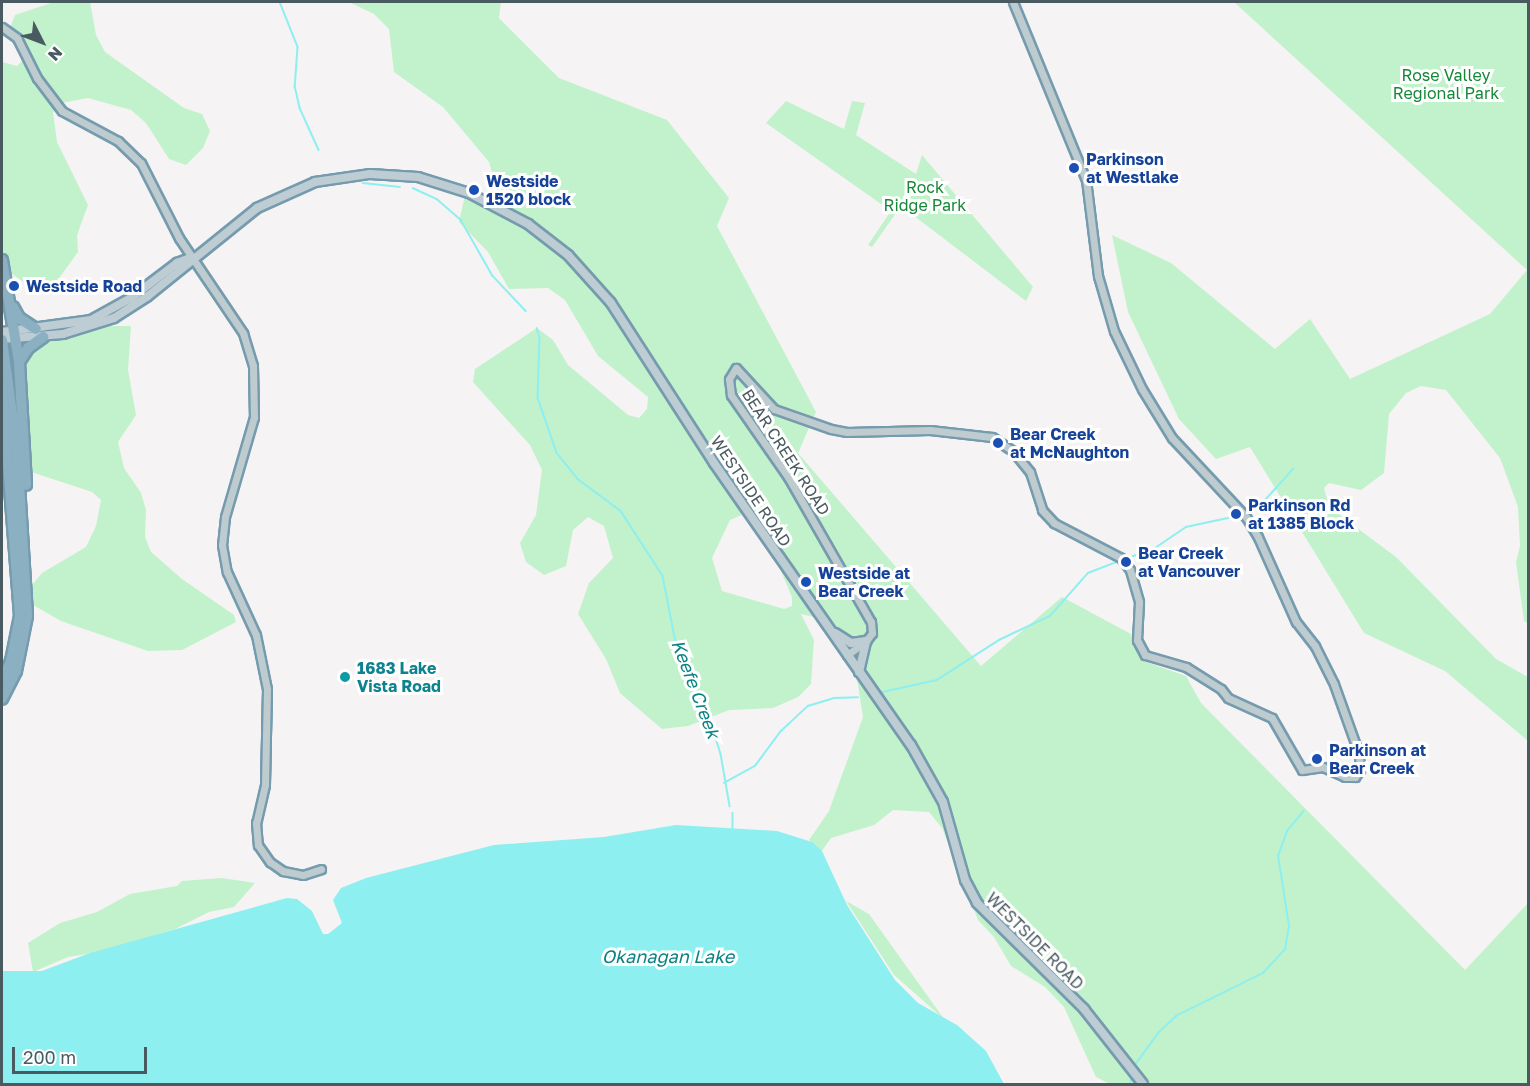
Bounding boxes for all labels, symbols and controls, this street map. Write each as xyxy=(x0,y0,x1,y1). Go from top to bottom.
north arrow xyxy=(12,12,72,72)
text: N xyxy=(44,43,67,65)
park label: Rose Valley Regional Park xyxy=(1393,65,1499,103)
place label: Parkinson at Westlake xyxy=(1086,149,1179,187)
marker: Parkinson at Westlake xyxy=(1067,161,1081,175)
place label: Westside 1520 block xyxy=(486,171,571,209)
park label: Rock Ridge Park xyxy=(884,177,966,215)
marker: Westside 1520 block xyxy=(467,183,481,197)
place label: Westside Road xyxy=(26,276,142,296)
marker: Westside Road xyxy=(7,279,21,293)
street label: BEAR CREEK ROAD xyxy=(738,385,834,519)
place label: Bear Creek at McNaughton xyxy=(1010,424,1129,462)
street label: WESTSIDE ROAD xyxy=(707,432,795,550)
marker: Bear Creek at McNaughton xyxy=(991,436,1005,450)
place label: Parkinson Rd at 1385 Block xyxy=(1248,495,1354,533)
marker: Parkinson Rd at 1385 Block xyxy=(1229,507,1243,521)
place label: Bear Creek at Vancouver xyxy=(1138,543,1240,581)
marker: Bear Creek at Vancouver xyxy=(1119,555,1133,569)
place label: Westside at Bear Creek xyxy=(818,563,910,601)
marker: Westside at Bear Creek xyxy=(799,575,813,589)
water label: Keefe Creek xyxy=(667,636,725,742)
place label: 1683 Lake Vista Road xyxy=(357,658,441,696)
marker: 1683 Lake Vista Road xyxy=(338,670,352,684)
place label: Parkinson at Bear Creek xyxy=(1329,740,1426,778)
marker: Parkinson at Bear Creek xyxy=(1310,752,1324,766)
street label: WESTSIDE ROAD xyxy=(982,888,1088,994)
water label: Okanagan Lake xyxy=(602,945,734,967)
scale bar xyxy=(15,1035,150,1073)
text: 200 m xyxy=(23,1046,76,1068)

